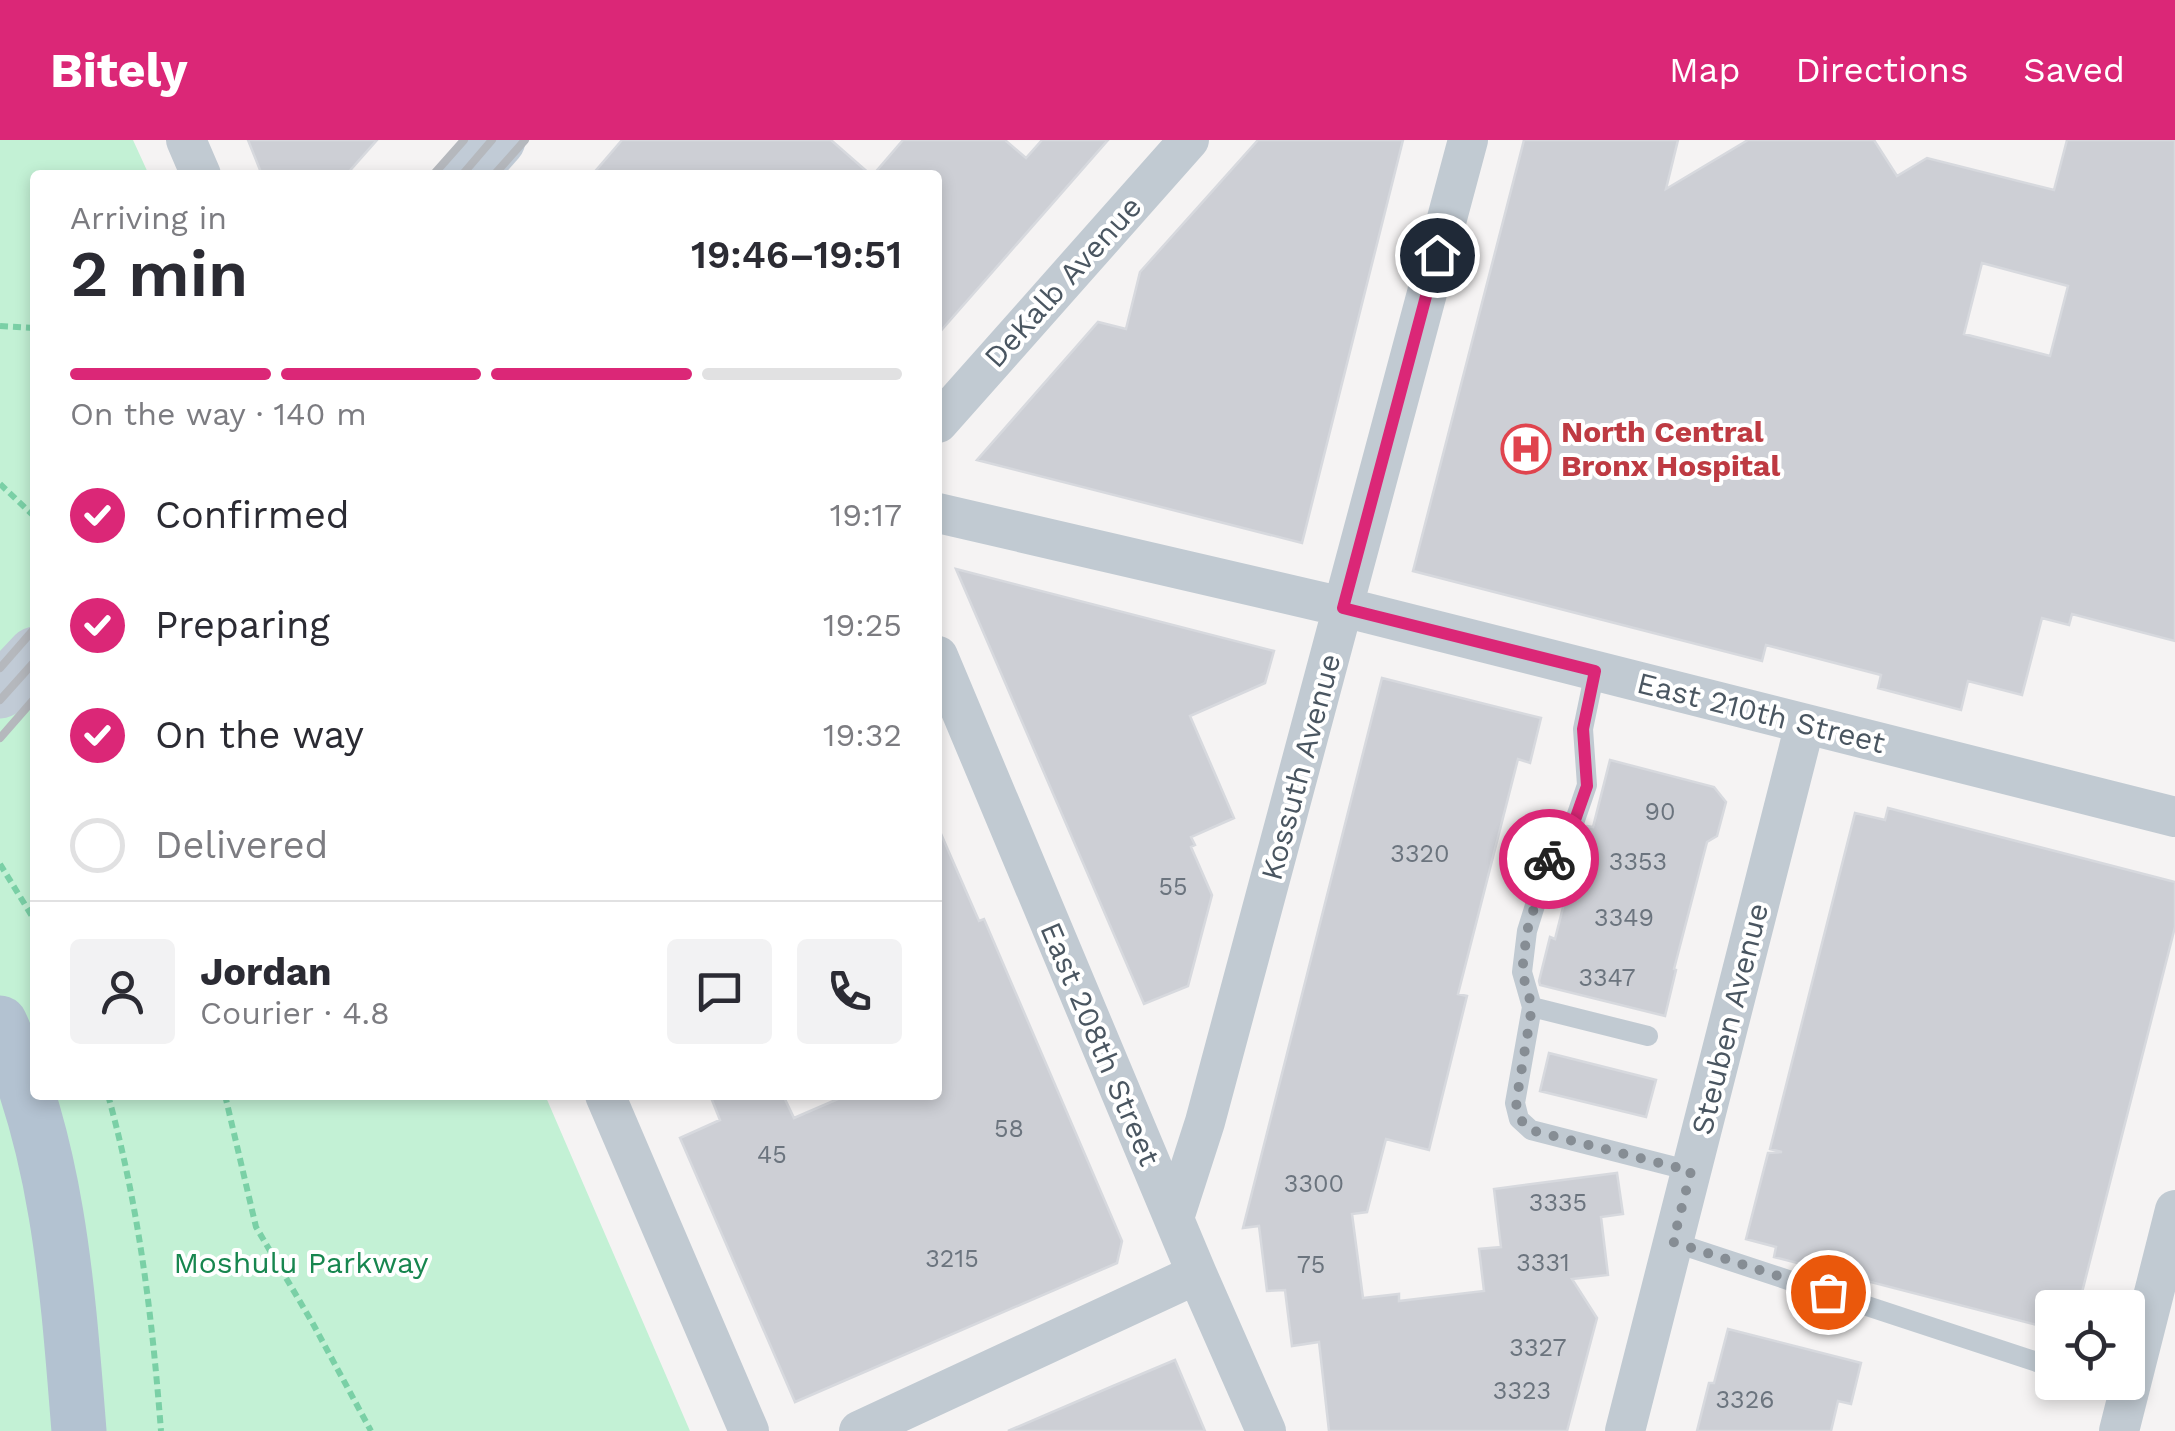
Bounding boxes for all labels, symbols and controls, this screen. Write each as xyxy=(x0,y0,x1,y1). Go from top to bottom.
text: Bitely xyxy=(50,42,188,99)
text: Map xyxy=(1669,49,1740,91)
text: Directions xyxy=(1795,49,1968,91)
text: Saved xyxy=(2023,49,2125,91)
street label: DeKalb Avenue xyxy=(977,189,1149,374)
text: Arriving in xyxy=(70,199,227,237)
pin xyxy=(1395,213,1480,298)
icon: home xyxy=(1410,228,1465,283)
text: 19:46–19:51 xyxy=(691,233,902,277)
text: 2 min xyxy=(70,236,248,312)
text: On the way · 140 m xyxy=(70,395,367,433)
place label: North Central Bronx Hospital xyxy=(1561,414,1780,483)
hospital icon: North Central Bronx Hospital xyxy=(1500,423,1552,475)
icon: check xyxy=(70,488,125,543)
text: Confirmed xyxy=(155,493,350,537)
text: 19:17 xyxy=(830,496,902,534)
icon: check xyxy=(70,598,125,653)
text: Preparing xyxy=(155,603,330,647)
text: 19:25 xyxy=(823,606,902,644)
street label: Kossuth Avenue xyxy=(1253,650,1348,884)
street label: East 210th Street xyxy=(1634,665,1889,760)
icon: check xyxy=(70,708,125,763)
text: On the way xyxy=(155,713,364,757)
text: 19:32 xyxy=(823,716,902,754)
house number: 90 xyxy=(1645,797,1675,826)
courier xyxy=(1499,809,1599,909)
text: Delivered xyxy=(155,823,328,867)
icon: bike xyxy=(1522,832,1577,887)
house number: 3320 xyxy=(1390,839,1450,868)
house number: 3353 xyxy=(1609,847,1667,876)
house number: 55 xyxy=(1158,872,1188,901)
street label: Steuben Avenue xyxy=(1684,899,1775,1138)
house number: 3349 xyxy=(1594,903,1654,932)
street label: East 208th Street xyxy=(1033,917,1168,1171)
button: person xyxy=(70,939,175,1044)
button: chat xyxy=(667,939,772,1044)
button: phone xyxy=(797,939,902,1044)
text: Jordan xyxy=(200,950,332,994)
house number: 3347 xyxy=(1578,963,1636,992)
text: Courier · 4.8 xyxy=(200,994,390,1032)
house number: 58 xyxy=(994,1114,1024,1143)
house number: 45 xyxy=(757,1140,787,1169)
house number: 3300 xyxy=(1284,1169,1344,1198)
house number: 3335 xyxy=(1529,1188,1587,1217)
house number: 3215 xyxy=(925,1244,979,1273)
park label: Moshulu Parkway xyxy=(173,1245,429,1280)
house number: 3331 xyxy=(1516,1248,1570,1277)
house number: 75 xyxy=(1297,1250,1325,1279)
pin xyxy=(1786,1250,1871,1335)
icon: bag xyxy=(1801,1265,1856,1320)
map controls xyxy=(2035,1290,2145,1400)
button: locate xyxy=(2035,1290,2145,1400)
house number: 3327 xyxy=(1509,1333,1567,1362)
house number: 3323 xyxy=(1493,1376,1551,1405)
house number: 3326 xyxy=(1716,1385,1774,1414)

